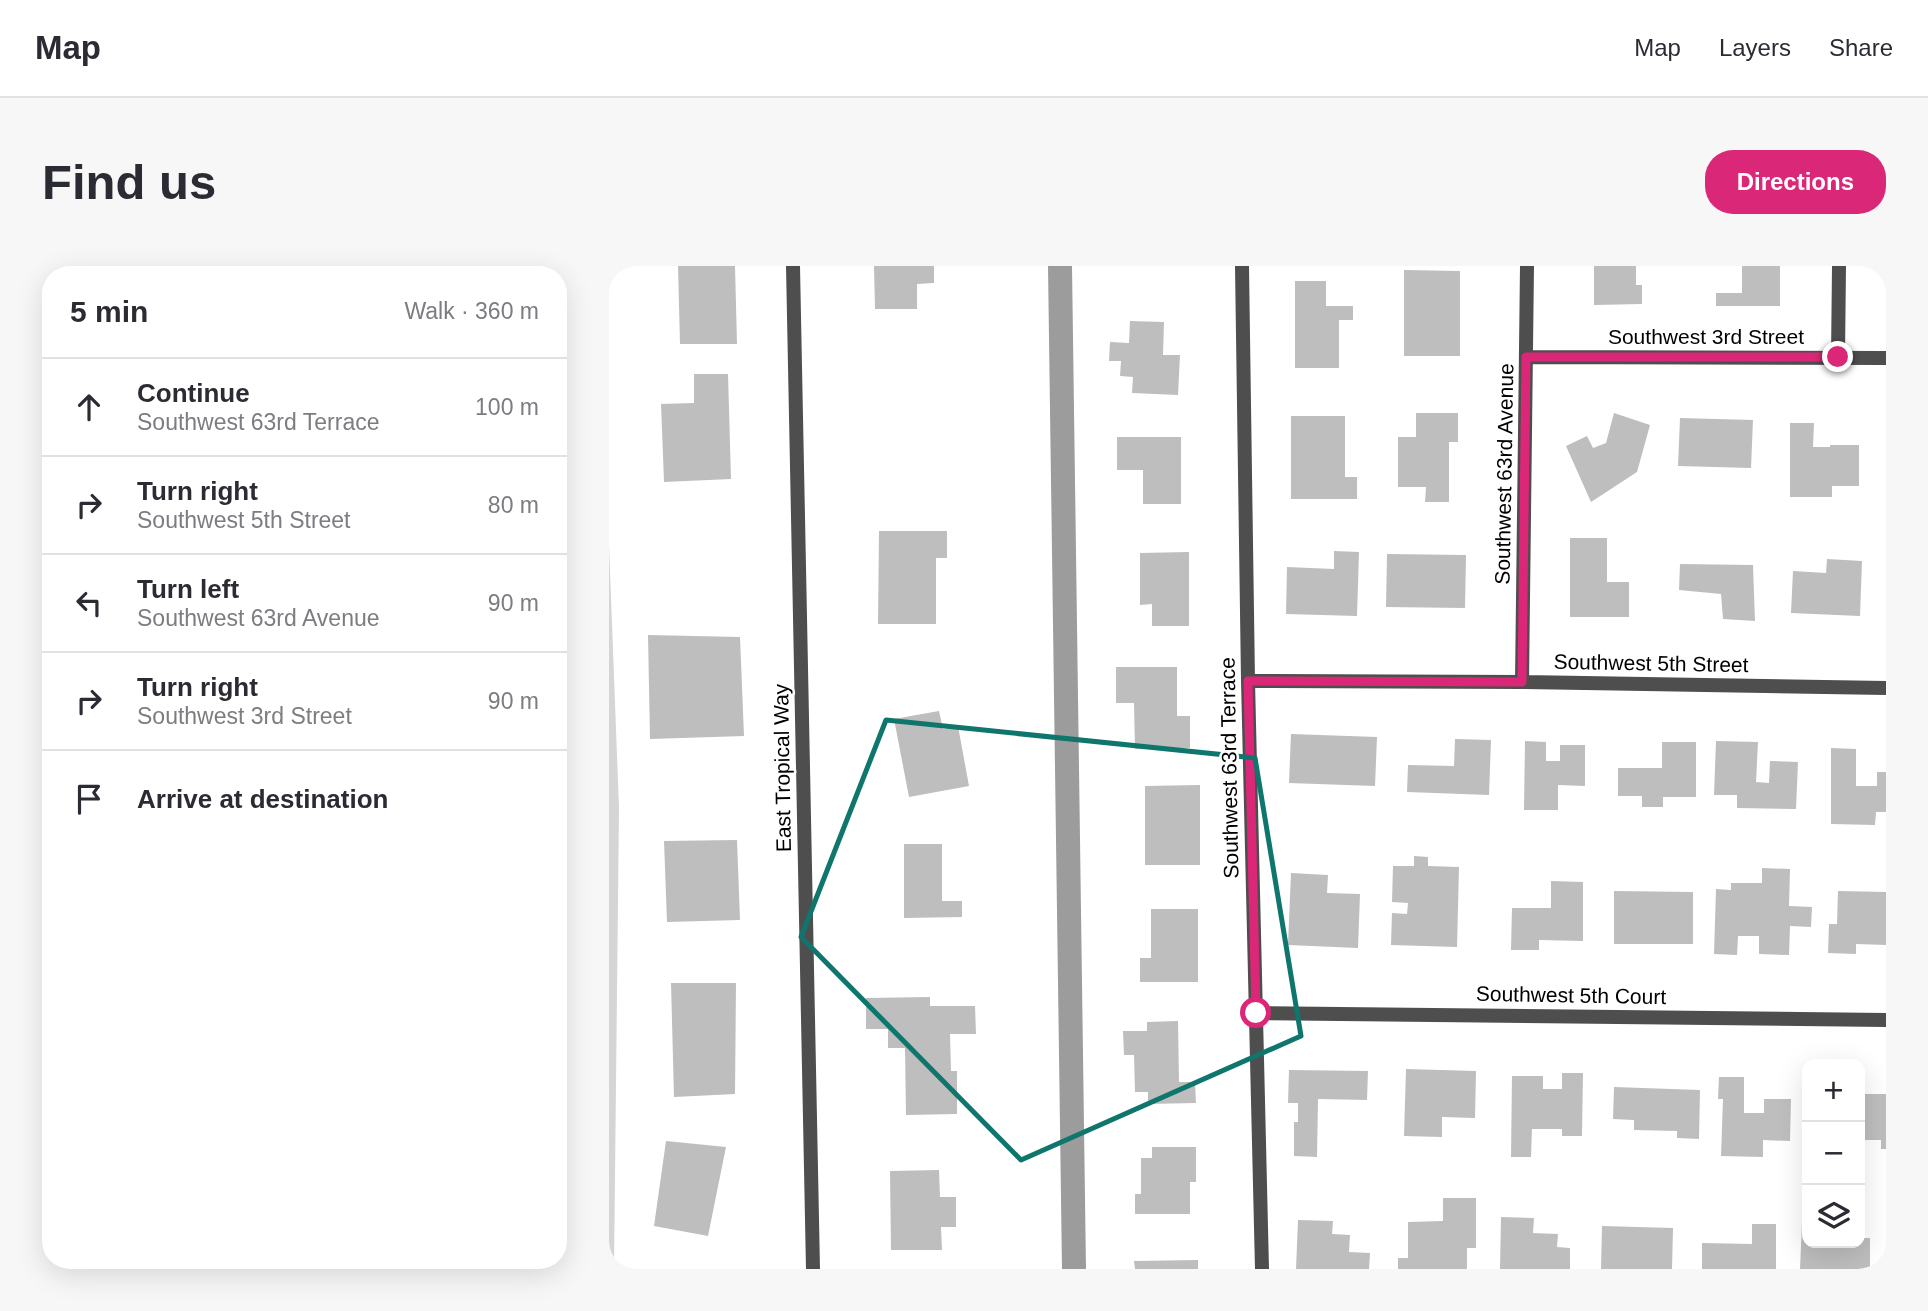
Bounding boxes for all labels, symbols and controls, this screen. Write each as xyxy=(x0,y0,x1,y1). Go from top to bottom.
text: Map xyxy=(35,29,101,66)
text: Map xyxy=(1634,34,1681,61)
text: Layers xyxy=(1719,34,1791,61)
text: Share xyxy=(1829,34,1893,61)
button: Directions xyxy=(1705,150,1886,214)
text: Find us xyxy=(42,155,216,209)
text: 5 min xyxy=(70,295,148,328)
text: Walk · 360 m xyxy=(404,298,539,324)
street label: Southwest 3rd Street xyxy=(1608,325,1804,348)
route end xyxy=(1822,341,1853,372)
street label: Southwest 63rd Avenue xyxy=(1491,363,1517,585)
text: Continue xyxy=(137,378,250,408)
icon: ahead xyxy=(70,388,108,426)
text: 100 m xyxy=(475,394,539,420)
text: Southwest 63rd Terrace xyxy=(137,409,380,435)
text: Turn right xyxy=(137,476,258,506)
icon: right xyxy=(70,486,108,524)
text: 80 m xyxy=(488,492,539,518)
text: Southwest 5th Street xyxy=(137,507,351,533)
text: Turn left xyxy=(137,574,239,604)
icon: left xyxy=(70,584,108,622)
text: 90 m xyxy=(488,590,539,616)
text: Southwest 63rd Avenue xyxy=(137,605,380,631)
street label: Southwest 5th Street xyxy=(1553,650,1749,676)
street label: Southwest 63rd Terrace xyxy=(1216,657,1242,879)
text: Turn right xyxy=(137,672,258,702)
icon: right xyxy=(70,682,108,720)
street label: East Tropical Way xyxy=(769,683,795,852)
text: 90 m xyxy=(488,688,539,714)
text: Southwest 3rd Street xyxy=(137,703,352,729)
icon: arrive xyxy=(70,780,108,818)
text: Arrive at destination xyxy=(137,784,388,814)
street label: Southwest 5th Court xyxy=(1476,982,1666,1008)
route start xyxy=(1240,997,1271,1028)
map controls xyxy=(1802,1059,1865,1248)
button: + xyxy=(1802,1059,1865,1122)
button: − xyxy=(1802,1122,1865,1185)
button: layers xyxy=(1802,1185,1865,1248)

